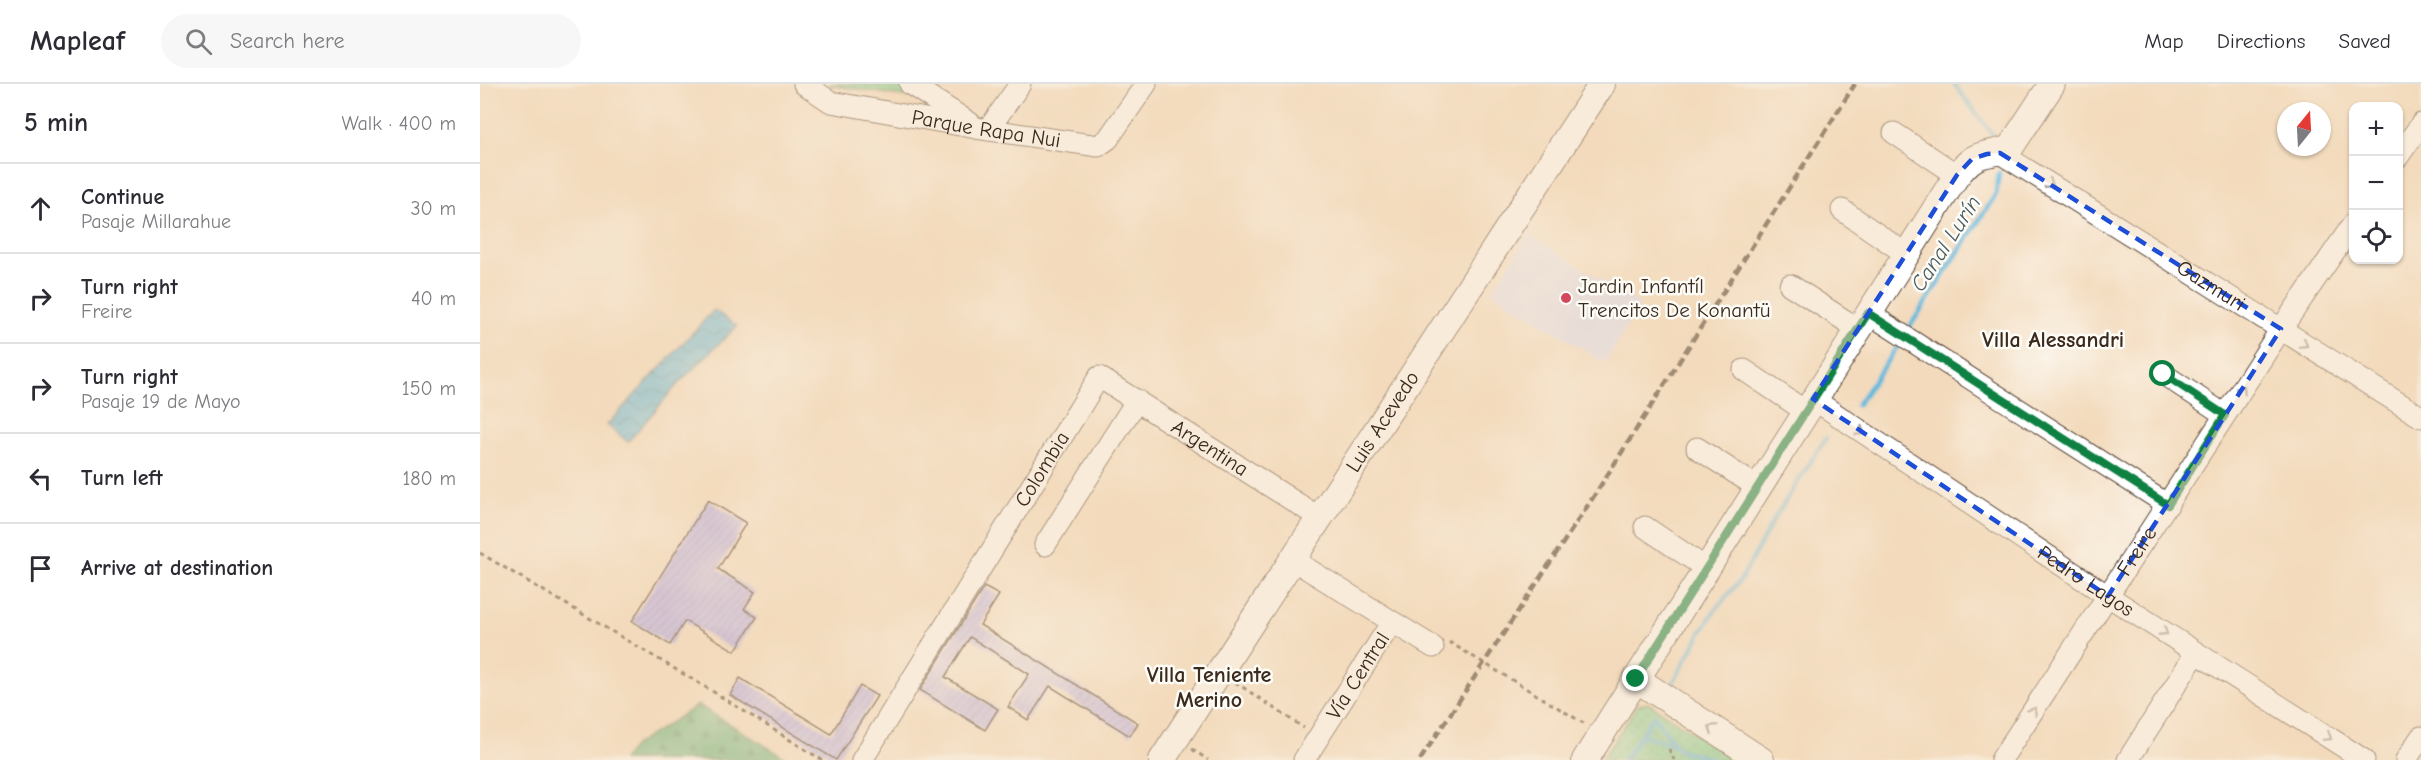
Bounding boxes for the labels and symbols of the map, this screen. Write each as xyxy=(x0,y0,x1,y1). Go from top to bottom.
north arrow xyxy=(2277,102,2331,156)
street label: Parque Rapa Nui xyxy=(910,105,1062,152)
one-way arrow xyxy=(2043,177,2054,188)
water label: Canal Lurín xyxy=(1905,191,1986,296)
street label: Gazmuri xyxy=(2172,255,2250,316)
place label: Jardin Infantíl Trencitos De Konantü xyxy=(1578,274,1770,322)
marker: Jardin Infantíl Trencitos De Konantü xyxy=(1559,291,1573,305)
district label: Villa Alessandri xyxy=(1982,327,2124,353)
one-way arrow xyxy=(2298,336,2308,348)
route start xyxy=(2149,360,2175,386)
street label: Luis Acevedo xyxy=(1341,366,1424,476)
one-way arrow xyxy=(2235,385,2246,396)
street label: Argentina xyxy=(1167,414,1253,481)
one-way arrow xyxy=(1854,425,1865,436)
street label: Colombia xyxy=(1010,427,1074,511)
street label: Freire xyxy=(2112,522,2161,580)
street label: Pedro Lagos xyxy=(2033,540,2139,621)
one-way arrow xyxy=(2158,625,2168,637)
street label: Vía Central xyxy=(1321,628,1394,724)
district label: Villa Teniente Merino xyxy=(1147,662,1272,713)
route end xyxy=(1622,665,1648,691)
one-way arrow xyxy=(2025,707,2037,717)
one-way arrow xyxy=(1707,724,1718,735)
one-way arrow xyxy=(2322,730,2332,742)

